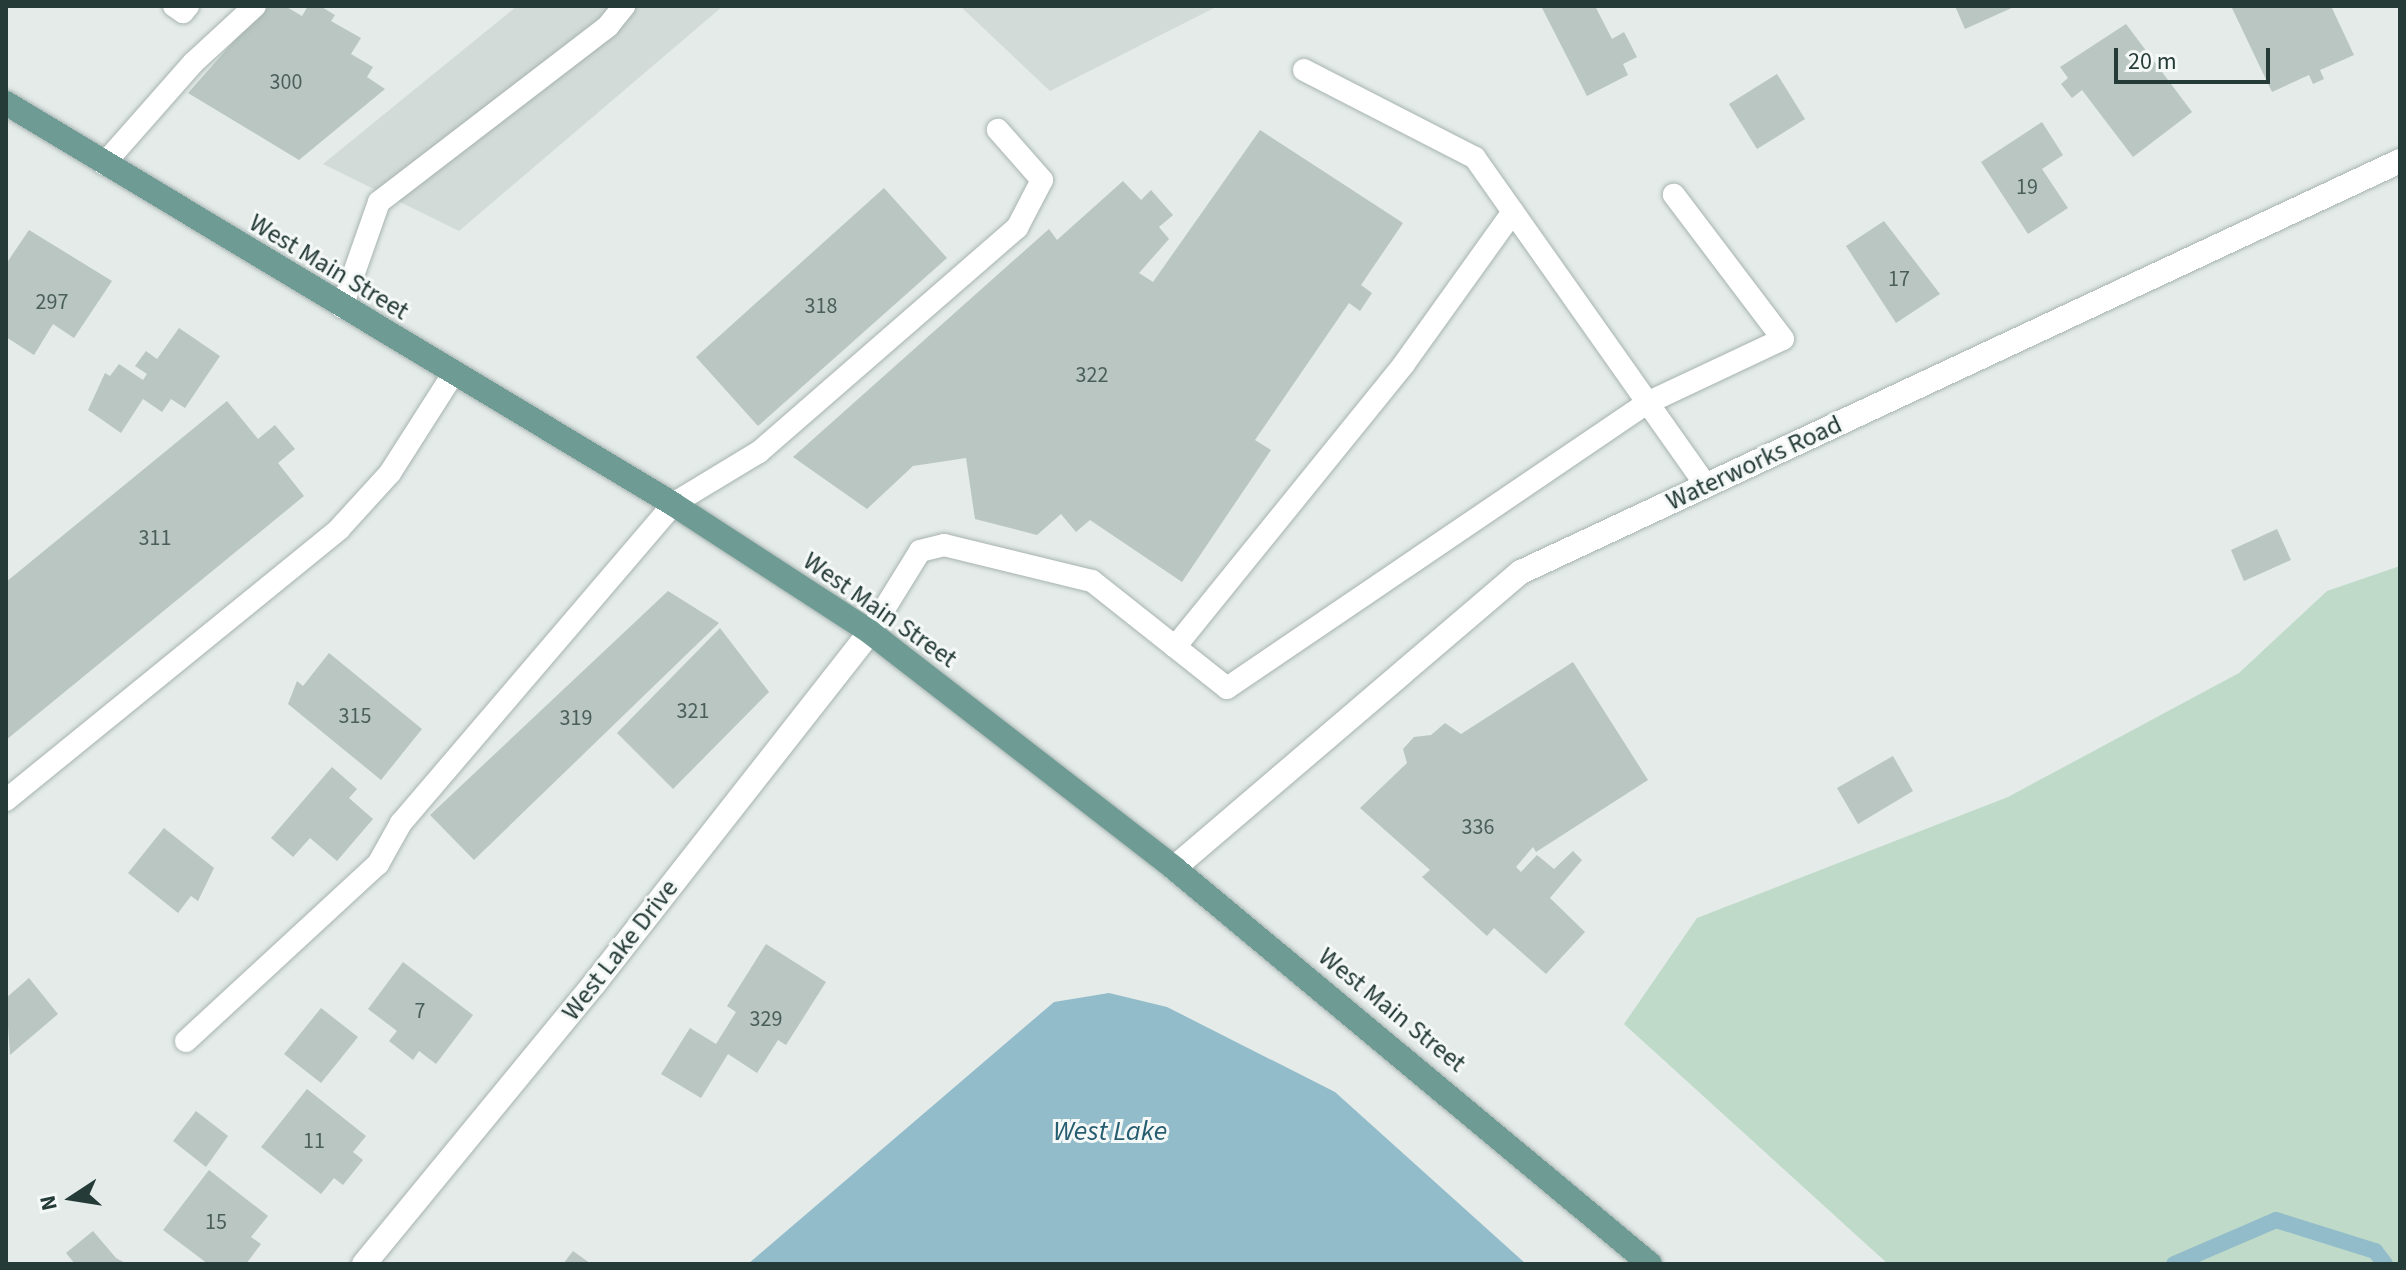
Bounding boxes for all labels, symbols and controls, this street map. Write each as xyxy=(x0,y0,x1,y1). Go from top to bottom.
scale bar xyxy=(2118,32,2274,82)
text: 20 m xyxy=(2128,44,2177,79)
house number: 300 xyxy=(270,70,302,96)
house number: 19 xyxy=(2016,175,2038,201)
street label: West Main Street xyxy=(244,207,414,327)
house number: 17 xyxy=(1888,267,1910,293)
house number: 297 xyxy=(36,290,68,316)
house number: 318 xyxy=(805,294,837,320)
house number: 322 xyxy=(1076,363,1108,389)
street label: Waterworks Road xyxy=(1661,409,1847,517)
house number: 311 xyxy=(139,526,171,552)
street label: West Main Street xyxy=(797,545,963,675)
house number: 321 xyxy=(677,699,709,725)
house number: 315 xyxy=(339,704,371,730)
house number: 319 xyxy=(560,706,592,732)
house number: 336 xyxy=(1462,815,1494,841)
street label: West Lake Drive xyxy=(555,873,685,1027)
street label: West Main Street xyxy=(1312,941,1472,1079)
house number: 7 xyxy=(415,999,425,1025)
house number: 329 xyxy=(750,1007,782,1033)
water label: West Lake xyxy=(1053,1114,1167,1148)
house number: 11 xyxy=(303,1129,325,1155)
north arrow xyxy=(32,1158,112,1238)
text: N xyxy=(31,1193,66,1213)
house number: 15 xyxy=(205,1210,227,1236)

